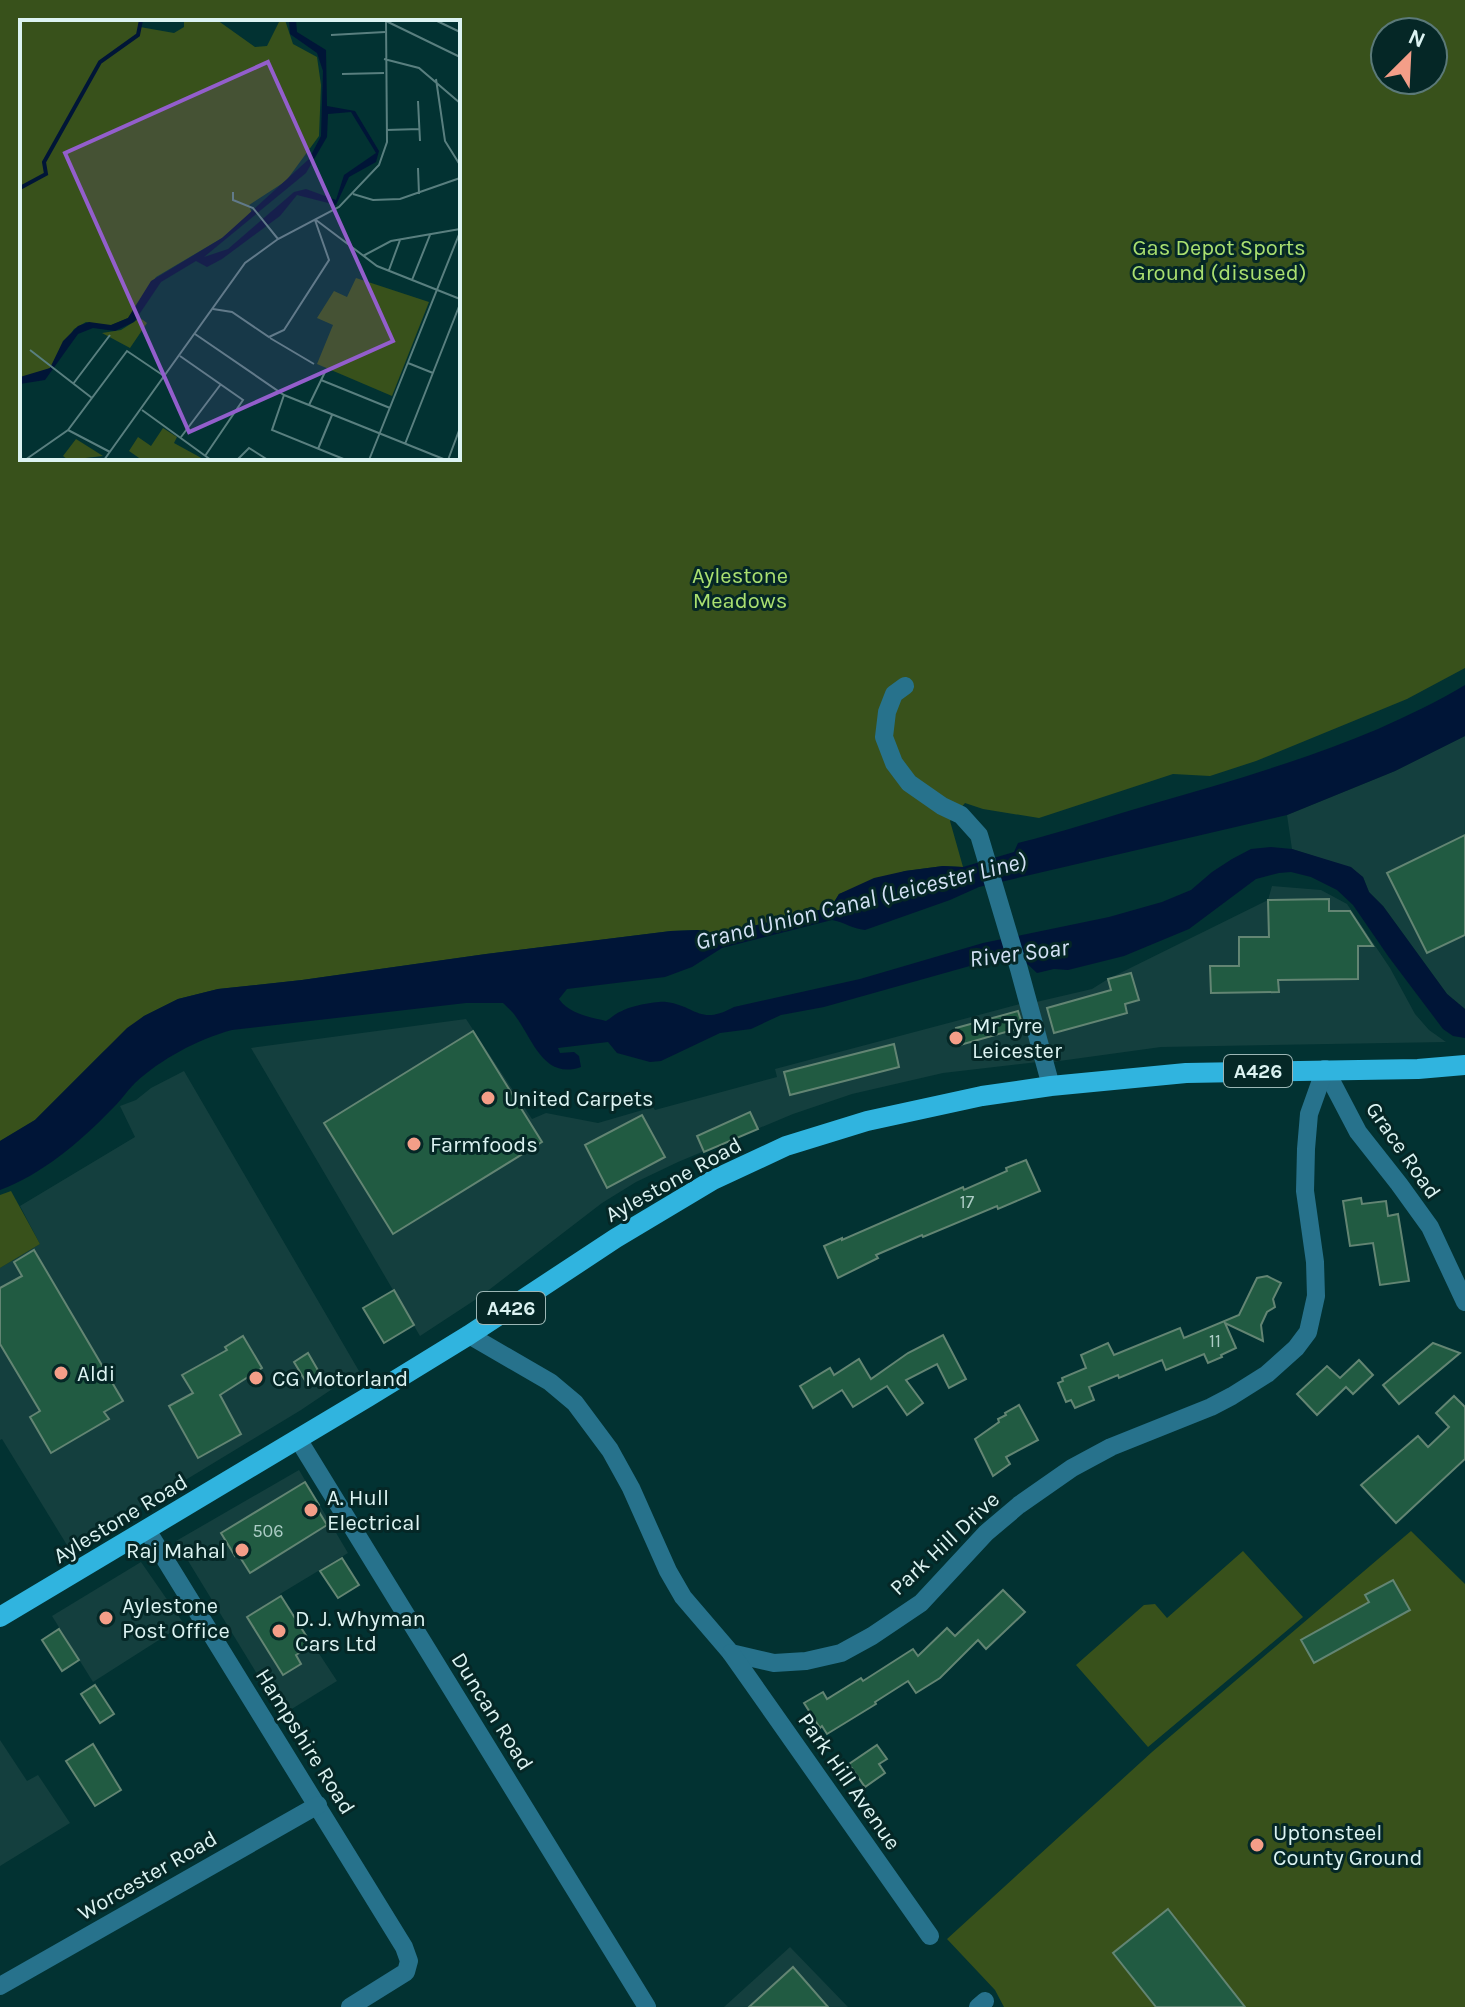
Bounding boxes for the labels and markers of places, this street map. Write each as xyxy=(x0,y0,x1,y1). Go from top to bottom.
place label: Mr Tyre Leicester xyxy=(972,1013,1062,1064)
marker: Mr Tyre Leicester xyxy=(947,1029,965,1047)
place label: United Carpets xyxy=(504,1086,654,1112)
marker: United Carpets xyxy=(479,1089,497,1107)
place label: Farmfoods xyxy=(430,1132,538,1158)
marker: Farmfoods xyxy=(405,1135,423,1153)
place label: Aldi xyxy=(77,1361,115,1387)
marker: Aldi xyxy=(52,1364,70,1382)
place label: CG Motorland xyxy=(272,1366,408,1392)
marker: CG Motorland xyxy=(247,1369,265,1387)
place label: A. Hull Electrical xyxy=(327,1485,421,1536)
marker: A. Hull Electrical xyxy=(302,1501,320,1519)
place label: Raj Mahal xyxy=(126,1538,226,1564)
marker: Raj Mahal xyxy=(233,1541,251,1559)
place label: Aylestone Post Office xyxy=(122,1593,230,1644)
place label: D. J. Whyman Cars Ltd xyxy=(295,1606,426,1657)
marker: Aylestone Post Office xyxy=(97,1609,115,1627)
marker: D. J. Whyman Cars Ltd xyxy=(270,1622,288,1640)
place label: Uptonsteel County Ground xyxy=(1273,1820,1423,1871)
marker: Uptonsteel County Ground xyxy=(1248,1836,1266,1854)

